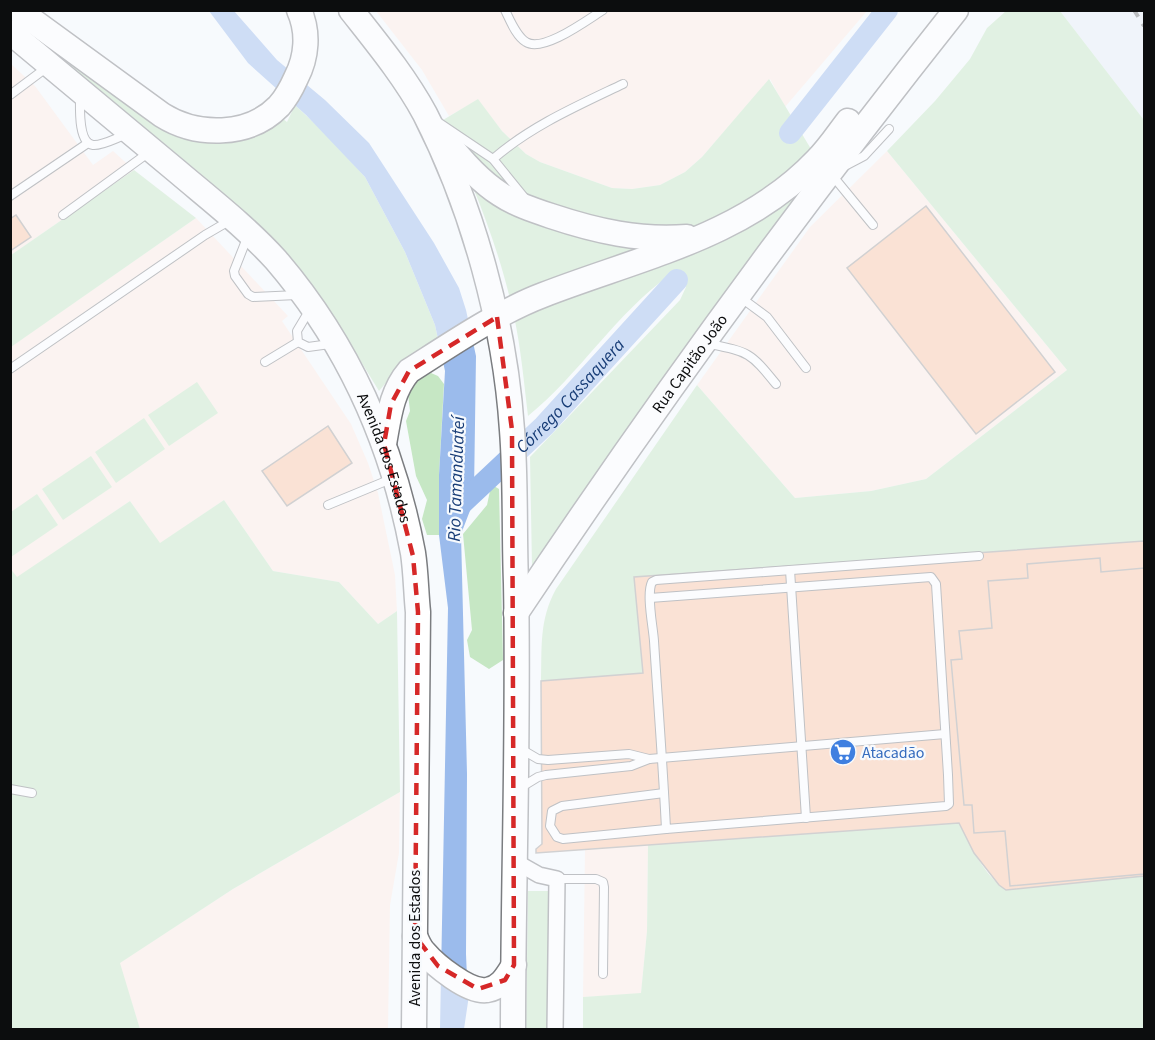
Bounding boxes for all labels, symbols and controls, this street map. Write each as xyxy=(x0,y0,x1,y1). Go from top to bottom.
street label: Rua Capitão João xyxy=(647,310,733,418)
water label: Córrego Cassaquera xyxy=(510,333,631,459)
street label: Avenida dos Estados xyxy=(351,389,416,525)
water label: Rio Tamanduateí xyxy=(442,413,471,542)
supermarket icon: Atacadão xyxy=(828,737,858,767)
place label: Atacadão xyxy=(862,742,924,764)
street label: Avenida dos Estados xyxy=(404,870,426,1006)

